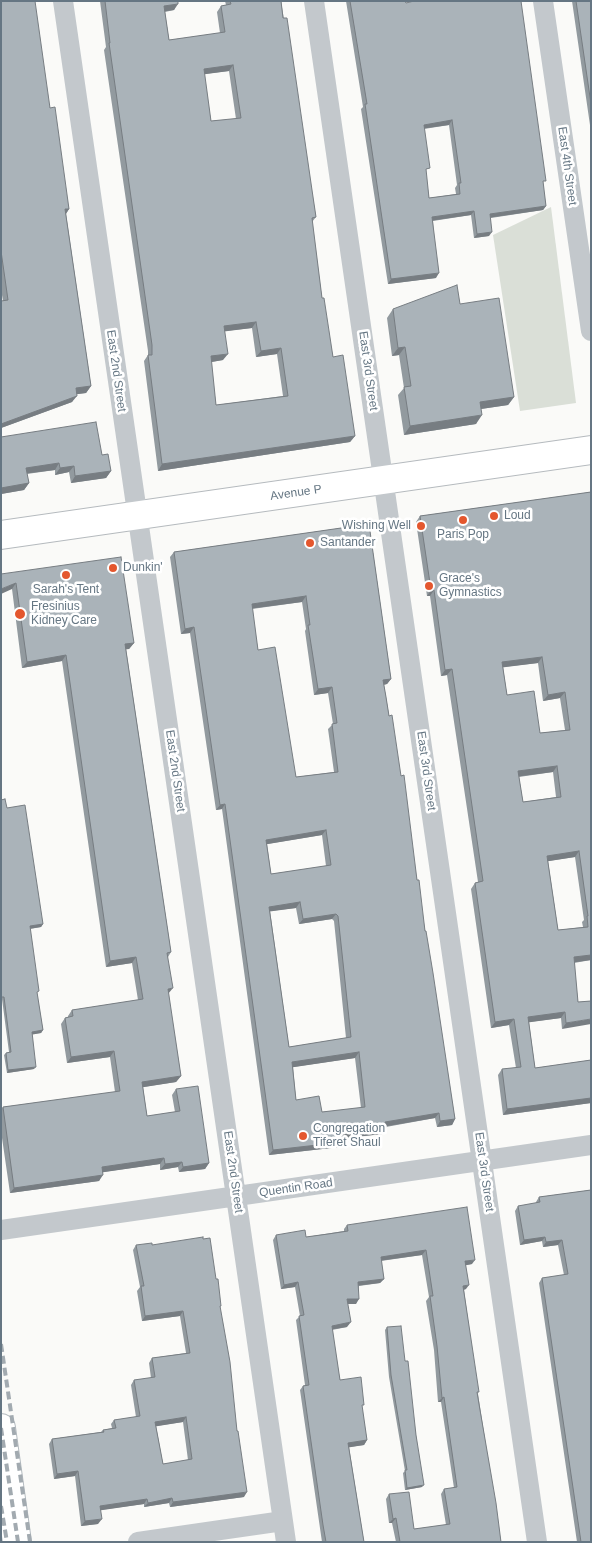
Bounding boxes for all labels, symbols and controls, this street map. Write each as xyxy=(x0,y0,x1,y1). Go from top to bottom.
street label: East 4th Street xyxy=(554,126,580,206)
street label: East 2nd Street xyxy=(103,329,129,413)
street label: East 3rd Street xyxy=(355,330,381,412)
street label: Avenue P xyxy=(269,482,323,504)
place label: Loud xyxy=(504,509,531,523)
marker: Loud xyxy=(488,510,500,522)
marker: Paris Pop xyxy=(457,514,469,526)
place label: Wishing Well xyxy=(342,519,411,533)
marker: Wishing Well xyxy=(415,520,427,532)
place label: Paris Pop xyxy=(437,528,489,542)
place label: Santander xyxy=(320,536,375,550)
marker: Santander xyxy=(304,537,316,549)
place label: Dunkin' xyxy=(123,561,163,575)
marker: Dunkin' xyxy=(107,562,119,574)
marker: Sarah's Tent xyxy=(60,569,72,581)
place label: Grace's Gymnastics xyxy=(439,572,502,600)
marker: Grace's Gymnastics xyxy=(423,580,435,592)
place label: Sarah's Tent xyxy=(33,583,99,597)
place label: Fresinius Kidney Care xyxy=(31,600,97,628)
marker: Fresinius Kidney Care xyxy=(13,607,27,621)
street label: East 2nd Street xyxy=(162,729,188,813)
street label: East 3rd Street xyxy=(413,730,439,812)
place label: Congregation Tiferet Shaul xyxy=(313,1122,385,1150)
street label: East 2nd Street xyxy=(220,1130,246,1214)
marker: Congregation Tiferet Shaul xyxy=(297,1130,309,1142)
street label: East 3rd Street xyxy=(471,1131,497,1213)
street label: Quentin Road xyxy=(258,1176,334,1200)

